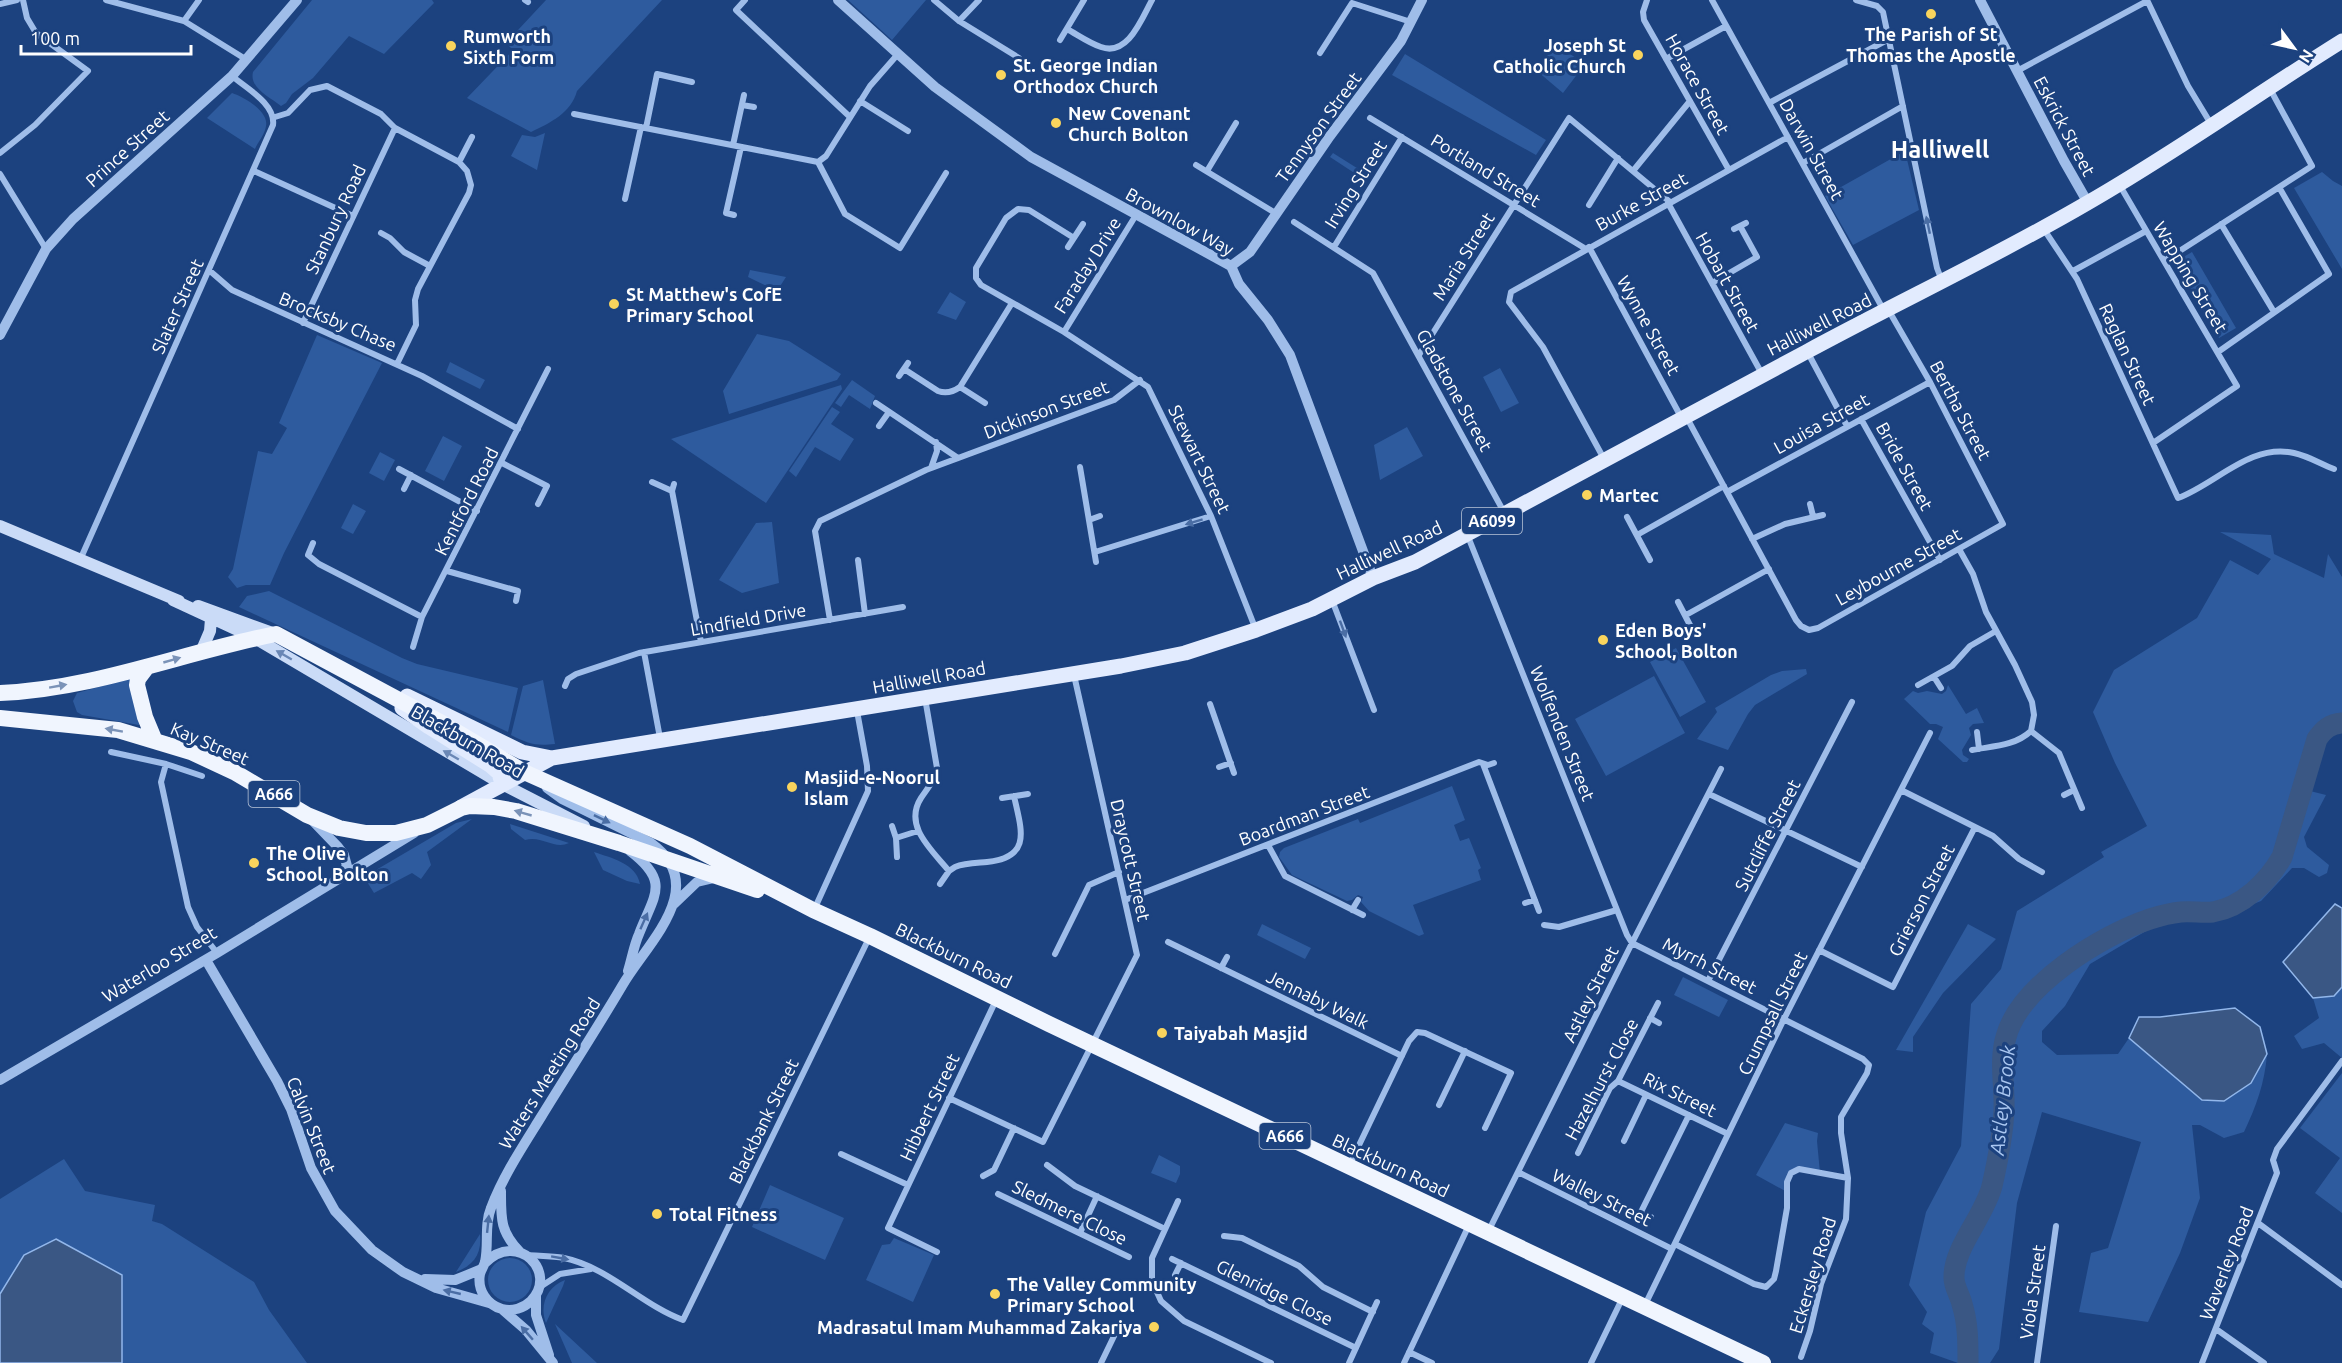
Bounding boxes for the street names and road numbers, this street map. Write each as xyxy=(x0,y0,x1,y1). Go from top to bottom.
street label: Horace Street xyxy=(1662,30,1734,138)
street label: Tennyson Street xyxy=(1271,68,1365,186)
street label: Eskrick Street xyxy=(2030,73,2100,179)
street label: Darwin Street xyxy=(1776,95,1848,203)
street label: Prince Street xyxy=(81,105,173,191)
street label: Portland Street xyxy=(1428,129,1544,211)
street label: Irving Street xyxy=(1320,136,1390,232)
street label: Stanbury Road xyxy=(301,161,369,277)
street label: Burke Street xyxy=(1592,168,1690,234)
street label: Brownlow Way xyxy=(1122,183,1238,259)
street label: Maria Street xyxy=(1428,208,1498,304)
street label: Faraday Drive xyxy=(1050,213,1124,317)
street label: Wapping Street xyxy=(2150,218,2232,336)
street label: Hobart Street xyxy=(1692,229,1764,335)
street label: Slater Street xyxy=(147,256,207,356)
street label: Wynne Street xyxy=(1614,272,1684,378)
street label: Brocksby Chase xyxy=(276,287,400,355)
street label: Halliwell Road xyxy=(1763,289,1875,359)
street label: Raglan Street xyxy=(2096,300,2160,408)
street label: Gladstone Street xyxy=(1413,325,1497,455)
street label: Bertha Street xyxy=(1927,357,1995,463)
street label: Dickinson Street xyxy=(981,376,1111,442)
street label: Louisa Street xyxy=(1770,389,1872,457)
street label: Stewart Street xyxy=(1165,402,1235,516)
street label: Bride Street xyxy=(1873,419,1937,513)
street label: Kentford Road xyxy=(430,444,502,558)
road number: A6099 xyxy=(1462,508,1522,534)
street label: Halliwell Road xyxy=(1333,517,1445,583)
street label: Leybourne Street xyxy=(1832,523,1964,609)
street label: Lindfield Drive xyxy=(688,599,808,639)
street label: Halliwell Road xyxy=(871,657,987,697)
street label: Wolfenden Street xyxy=(1527,663,1599,803)
street label: Blackburn Road xyxy=(408,701,528,781)
street label: Kay Street xyxy=(168,718,252,768)
street label: Sutcliffe Street xyxy=(1730,776,1804,894)
road number: A666 xyxy=(248,781,300,807)
street label: Boardman Street xyxy=(1236,781,1372,849)
street label: Draycott Street xyxy=(1107,797,1155,923)
street label: Grierson Street xyxy=(1884,841,1958,959)
street label: Blackburn Road xyxy=(893,918,1015,992)
street label: Waterloo Street xyxy=(98,922,220,1006)
street label: Myrrh Street xyxy=(1660,933,1760,997)
street label: Astley Street xyxy=(1558,943,1622,1045)
street label: Crumpsall Street xyxy=(1733,948,1811,1078)
street label: Jennaby Walk xyxy=(1264,966,1372,1032)
street label: Waters Meeting Road xyxy=(494,994,604,1152)
street label: Hazelhurst Close xyxy=(1560,1015,1642,1143)
street label: Hibbert Street xyxy=(895,1050,963,1164)
street label: Blackbank Street xyxy=(724,1055,802,1187)
street label: Rix Street xyxy=(1640,1068,1720,1120)
street label: Calvin Street xyxy=(283,1074,341,1176)
road number: A666 xyxy=(1260,1123,1310,1149)
street label: Blackburn Road xyxy=(1329,1129,1453,1201)
street label: Walley Street xyxy=(1549,1164,1655,1230)
street label: Sledmere Close xyxy=(1009,1176,1131,1248)
street label: Waverley Road xyxy=(2195,1203,2257,1323)
street label: Eckersley Road xyxy=(1785,1214,1839,1336)
street label: Viola Street xyxy=(2015,1243,2049,1341)
street label: Glenridge Close xyxy=(1214,1255,1336,1329)

